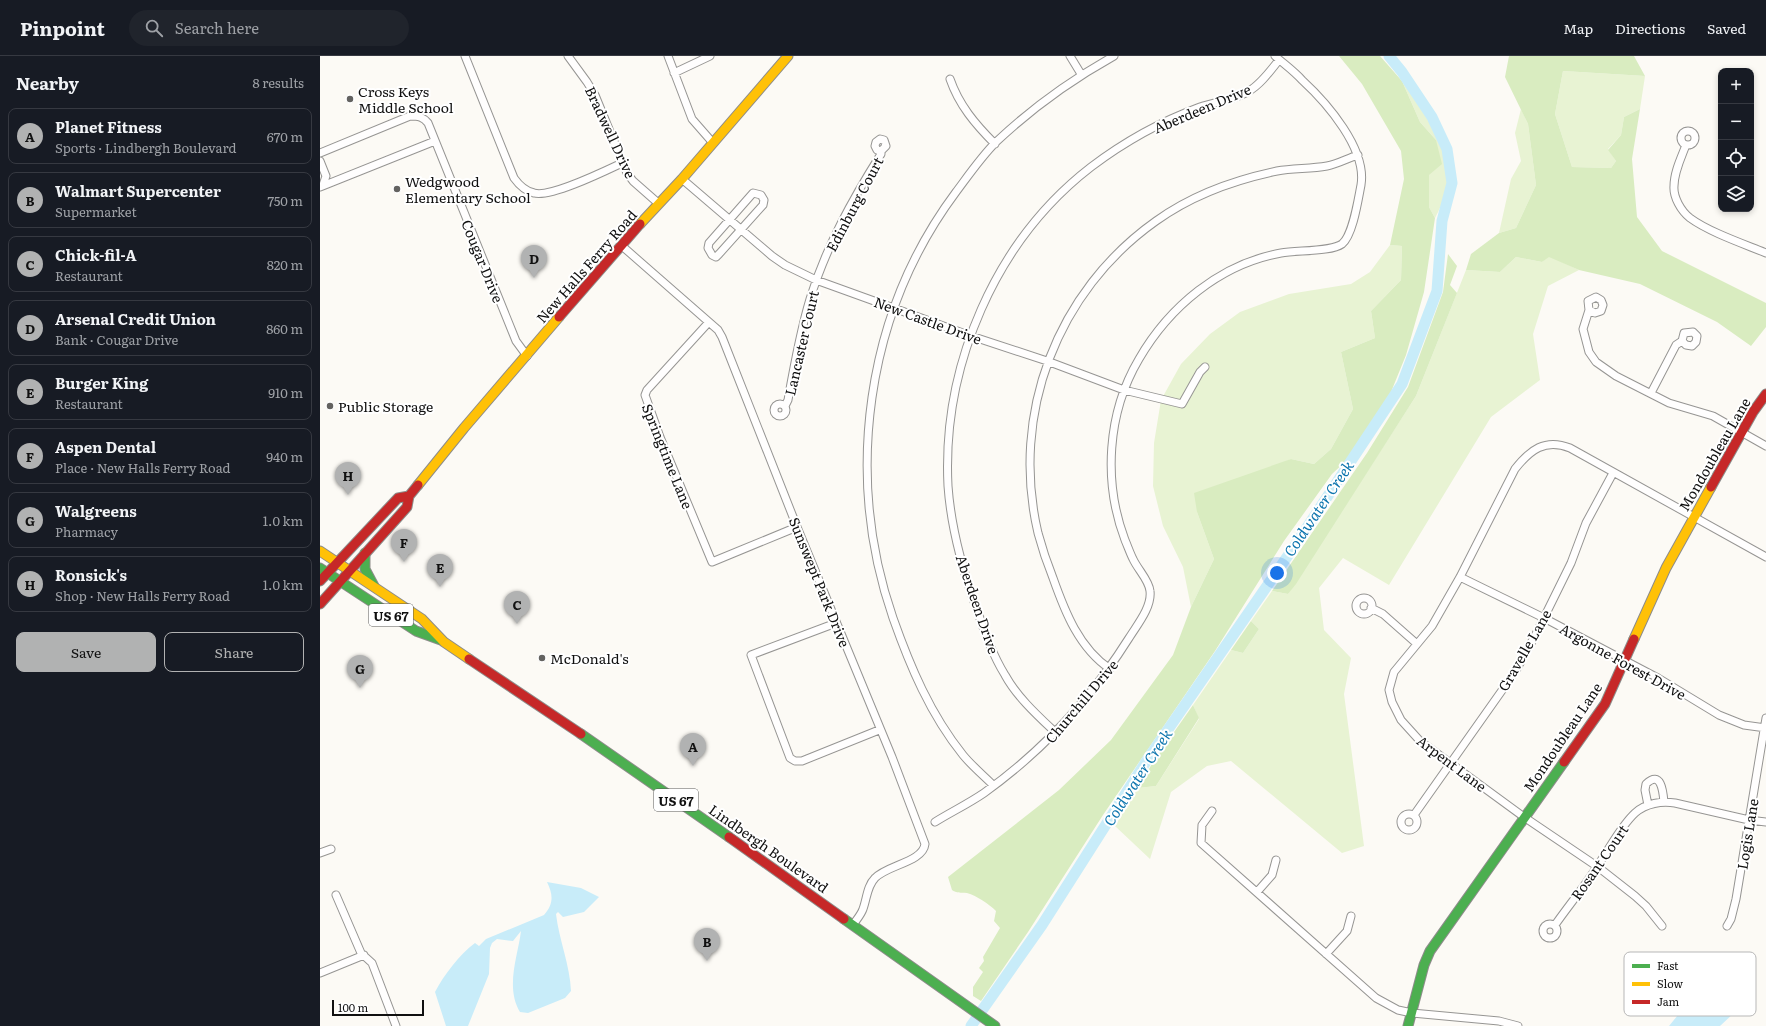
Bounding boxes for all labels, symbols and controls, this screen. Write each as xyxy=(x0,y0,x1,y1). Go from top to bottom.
search box xyxy=(129,10,409,46)
text: Pinpoint xyxy=(20,14,105,42)
text: Search here xyxy=(175,16,259,39)
icon: search xyxy=(143,17,165,39)
text: Map xyxy=(1563,18,1593,38)
text: Directions xyxy=(1615,18,1685,38)
text: Saved xyxy=(1707,18,1746,38)
map controls xyxy=(1718,68,1754,212)
button: + xyxy=(1718,68,1754,104)
text: Nearby xyxy=(16,70,79,95)
text: 8 results xyxy=(253,73,304,92)
street label: Aberdeen Drive xyxy=(1150,79,1254,137)
place label: Cross Keys Middle School xyxy=(358,81,454,117)
street label: Bradwell Drive xyxy=(581,83,641,181)
marker: Cross Keys Middle School xyxy=(345,94,355,104)
button: − xyxy=(1718,104,1754,140)
text: Planet Fitness xyxy=(55,115,162,138)
text: A xyxy=(25,127,35,146)
text: 670 m xyxy=(267,127,303,146)
text: Sports · Lindbergh Boulevard xyxy=(55,138,236,157)
button: locate xyxy=(1718,140,1754,176)
street label: Edinburg Court xyxy=(821,153,888,255)
place label: Wedgwood Elementary School xyxy=(405,171,531,207)
button: layers xyxy=(1718,176,1754,212)
text: Walmart Supercenter xyxy=(55,179,221,202)
marker: Wedgwood Elementary School xyxy=(392,184,402,194)
text: B xyxy=(26,191,34,210)
text: 750 m xyxy=(267,191,303,210)
text: Supermarket xyxy=(55,202,137,221)
street label: New Halls Ferry Road xyxy=(531,205,641,327)
street label: Cougar Drive xyxy=(457,216,509,306)
text: Chick-fil-A xyxy=(55,243,137,266)
pin: D xyxy=(521,245,547,278)
text: C xyxy=(25,255,35,274)
text: 820 m xyxy=(267,255,303,274)
text: Restaurant xyxy=(55,266,123,285)
street label: Lancaster Court xyxy=(779,288,823,398)
street label: New Castle Drive xyxy=(871,291,985,349)
text: Arsenal Credit Union xyxy=(55,307,216,330)
text: D xyxy=(25,319,35,338)
text: 860 m xyxy=(266,319,303,338)
text: Bank · Cougar Drive xyxy=(55,330,178,349)
text: Burger King xyxy=(55,371,148,394)
text: E xyxy=(26,383,34,402)
text: 910 m xyxy=(268,383,303,402)
text: Restaurant xyxy=(55,394,123,413)
street label: Mondoubleau Lane xyxy=(1673,394,1755,514)
place label: Public Storage xyxy=(338,396,433,416)
street label: Springtime Lane xyxy=(638,400,698,512)
marker: Public Storage xyxy=(325,401,335,411)
text: Aspen Dental xyxy=(55,435,156,458)
text: F xyxy=(26,447,34,466)
text: 940 m xyxy=(266,447,303,466)
water label: Coldwater Creek xyxy=(1277,455,1359,561)
text: Place · New Halls Ferry Road xyxy=(55,458,231,477)
pin: H xyxy=(335,462,361,495)
text: Walgreens xyxy=(55,499,137,522)
text: G xyxy=(25,511,35,530)
text: 1.0 km xyxy=(263,511,303,530)
street label: Sunswept Park Drive xyxy=(785,514,855,650)
text: Pharmacy xyxy=(55,522,118,541)
pin: F xyxy=(391,529,417,562)
street label: Aberdeen Drive xyxy=(952,552,1004,656)
pin: E xyxy=(427,554,453,587)
text: Ronsick's xyxy=(55,563,127,586)
your location xyxy=(1267,563,1287,583)
text: H xyxy=(25,575,35,594)
text: 1.0 km xyxy=(263,575,303,594)
text: Shop · New Halls Ferry Road xyxy=(55,586,230,605)
pin: C xyxy=(504,591,530,624)
road number: US 67 xyxy=(369,604,413,626)
street label: Gravelle Lane xyxy=(1493,606,1555,694)
street label: Argonne Forest Drive xyxy=(1556,618,1690,704)
button: Save xyxy=(16,632,156,672)
button: Share xyxy=(164,632,304,672)
place label: McDonald's xyxy=(550,648,629,668)
marker: McDonald's xyxy=(537,653,547,663)
pin: G xyxy=(347,655,373,688)
street label: Churchill Drive xyxy=(1040,655,1122,747)
street label: Mondoubleau Lane xyxy=(1518,678,1606,796)
water label: Coldwater Creek xyxy=(1097,723,1177,830)
street label: Arpent Lane xyxy=(1413,730,1491,796)
pin: A xyxy=(680,733,706,766)
road number: US 67 xyxy=(654,789,698,811)
street label: Logis Lane xyxy=(1732,797,1762,871)
street label: Lindbergh Boulevard xyxy=(705,799,833,897)
street label: Rosant Court xyxy=(1566,820,1633,904)
pin: B xyxy=(694,928,720,961)
legend xyxy=(1624,952,1756,1016)
text: Fast xyxy=(1657,957,1679,973)
text: Slow xyxy=(1657,975,1683,991)
text: Jam xyxy=(1657,993,1680,1009)
scale bar xyxy=(332,998,424,1017)
text: 100 m xyxy=(338,999,368,1015)

